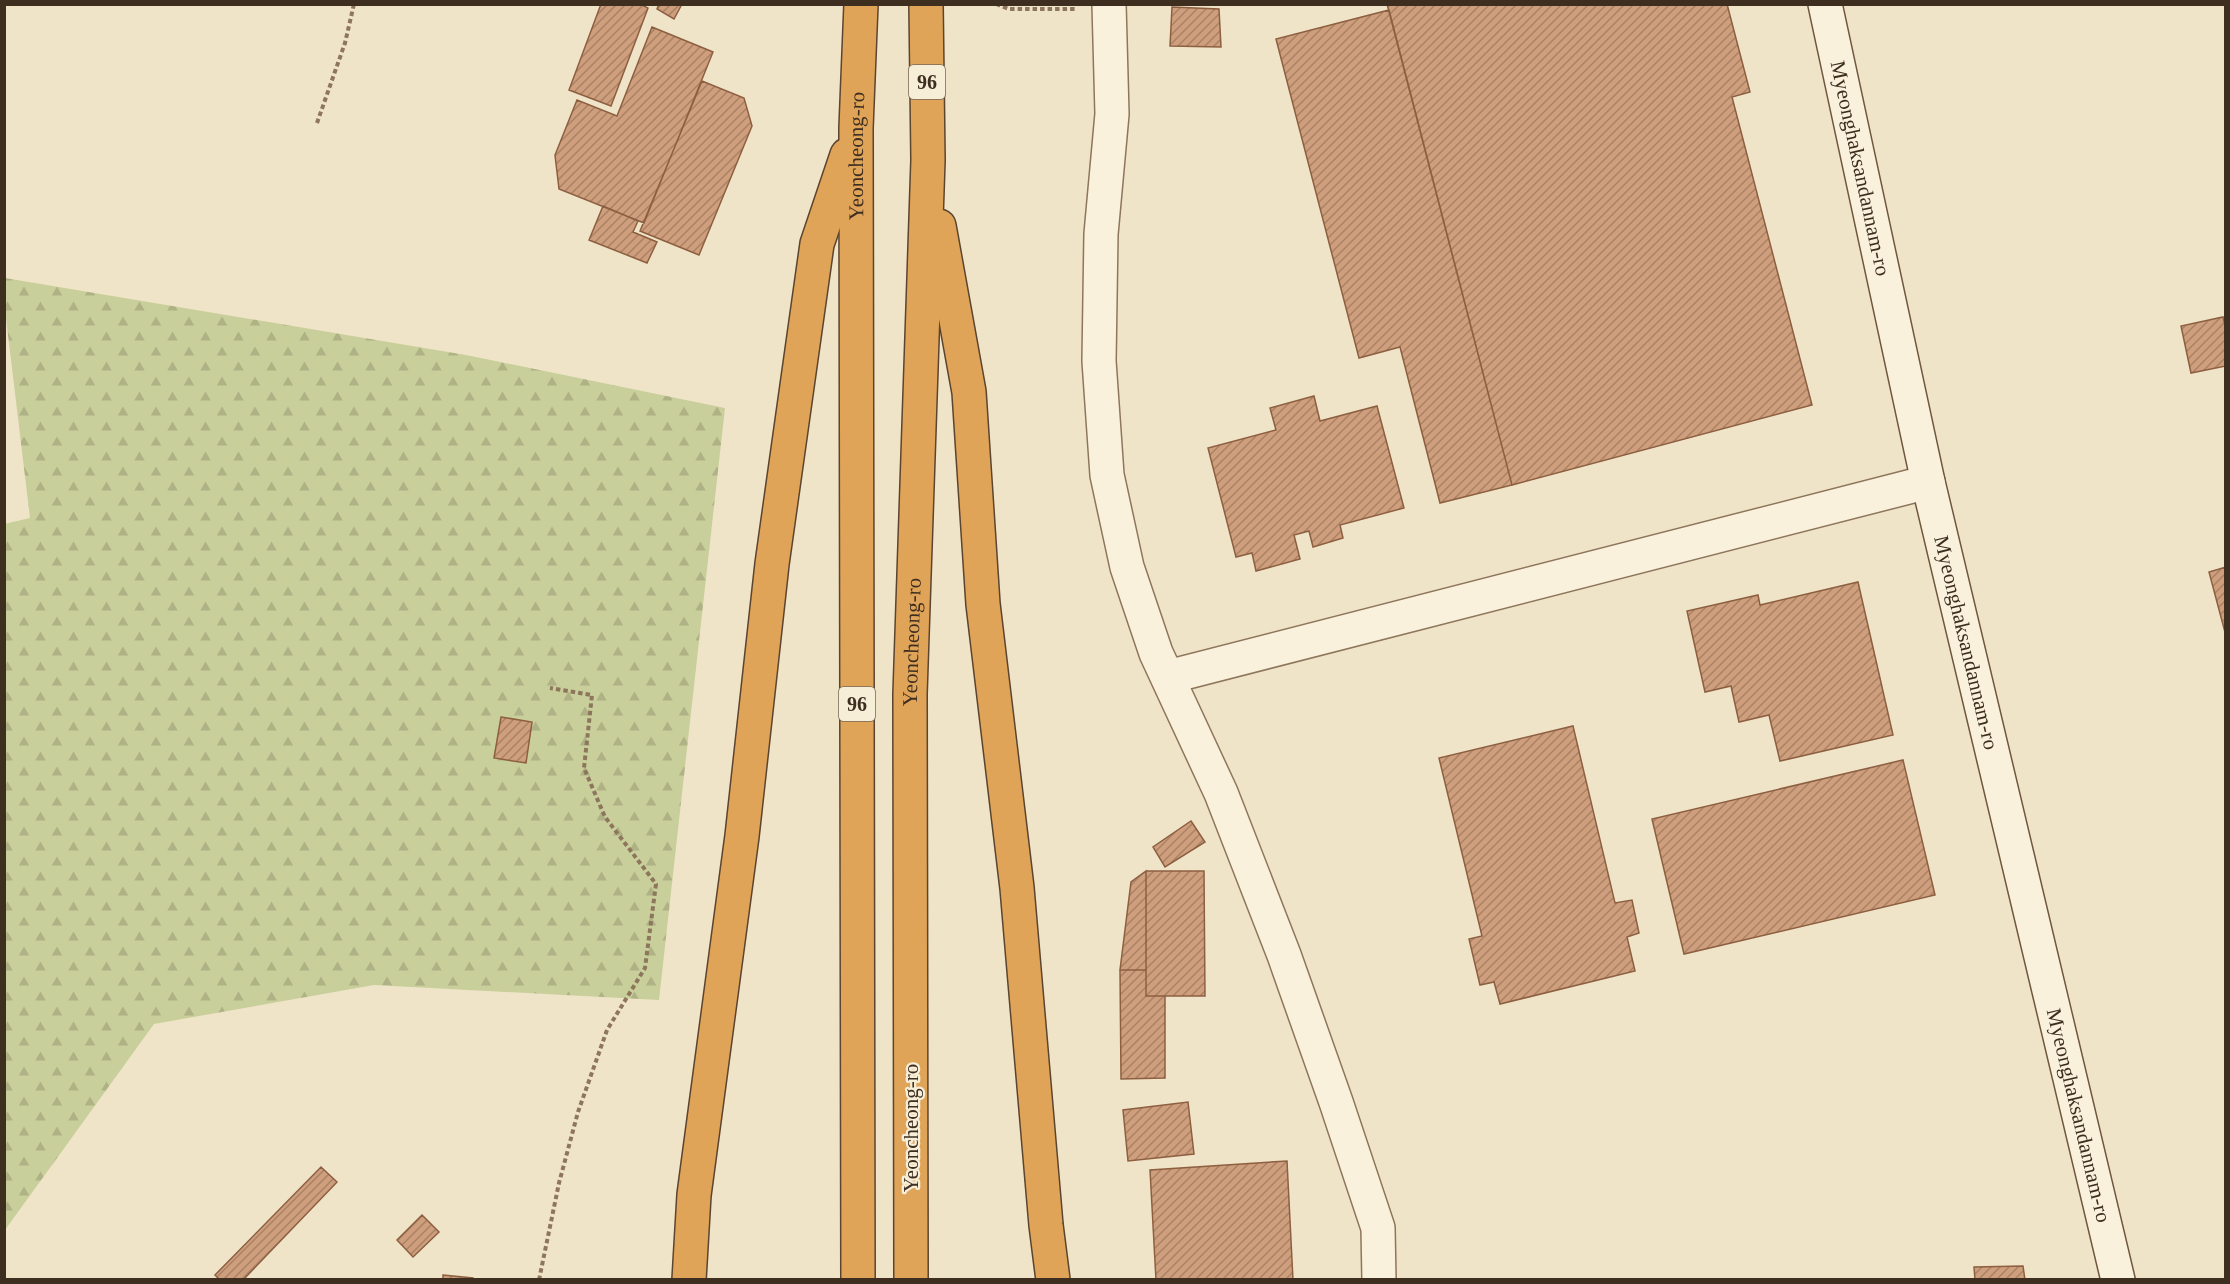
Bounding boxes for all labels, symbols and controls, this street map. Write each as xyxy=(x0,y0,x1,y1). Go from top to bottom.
street label: Myeonghaksandannam-ro xyxy=(1826,58,1895,278)
road number: 96 xyxy=(909,65,945,99)
street label: Yeoncheong-ro xyxy=(844,91,869,220)
street label: Myeonghaksandannam-ro xyxy=(1929,533,2003,752)
street label: Yeoncheong-ro xyxy=(898,577,926,706)
road number: 96 xyxy=(839,687,875,721)
street label: Myeonghaksandannam-ro xyxy=(2042,1006,2116,1225)
street label: Yeoncheong-ro xyxy=(899,1064,923,1192)

